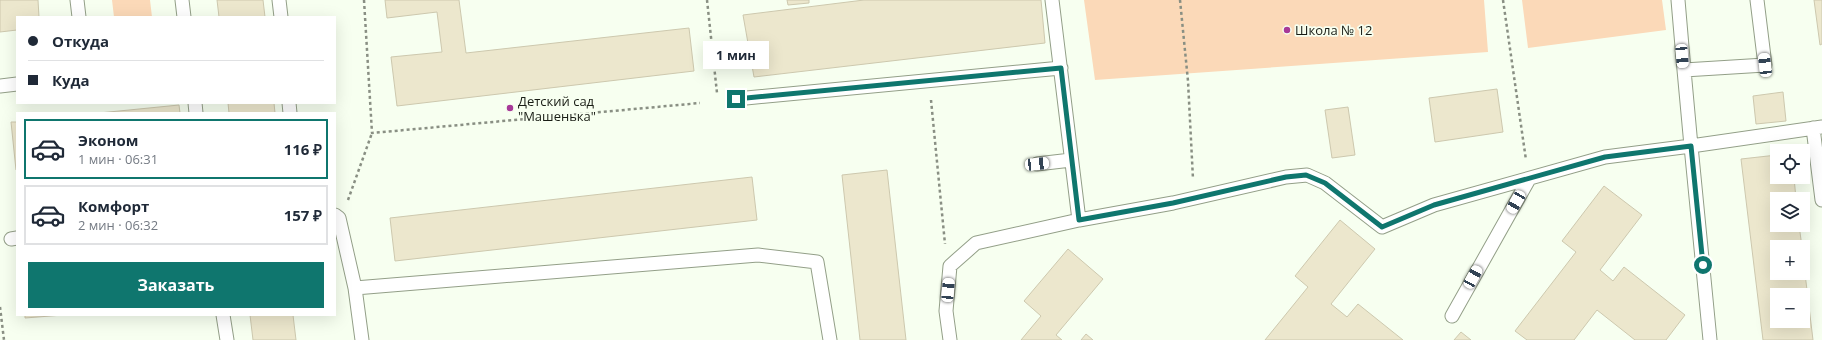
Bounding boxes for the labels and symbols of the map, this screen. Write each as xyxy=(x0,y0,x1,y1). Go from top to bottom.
place label: Школа № 12 xyxy=(1295,21,1372,39)
marker: Школа № 12 xyxy=(1282,25,1292,35)
callout: 1 мин xyxy=(703,41,769,69)
car xyxy=(1675,44,1689,68)
car xyxy=(1758,52,1772,78)
route end xyxy=(727,90,745,108)
place label: Детский сад "Машенька" xyxy=(518,92,596,125)
marker: Детский сад "Машенька" xyxy=(505,103,515,113)
car xyxy=(1024,157,1050,171)
car xyxy=(1505,189,1527,215)
route start xyxy=(1694,256,1712,274)
car xyxy=(1462,264,1484,290)
car xyxy=(941,278,955,302)

